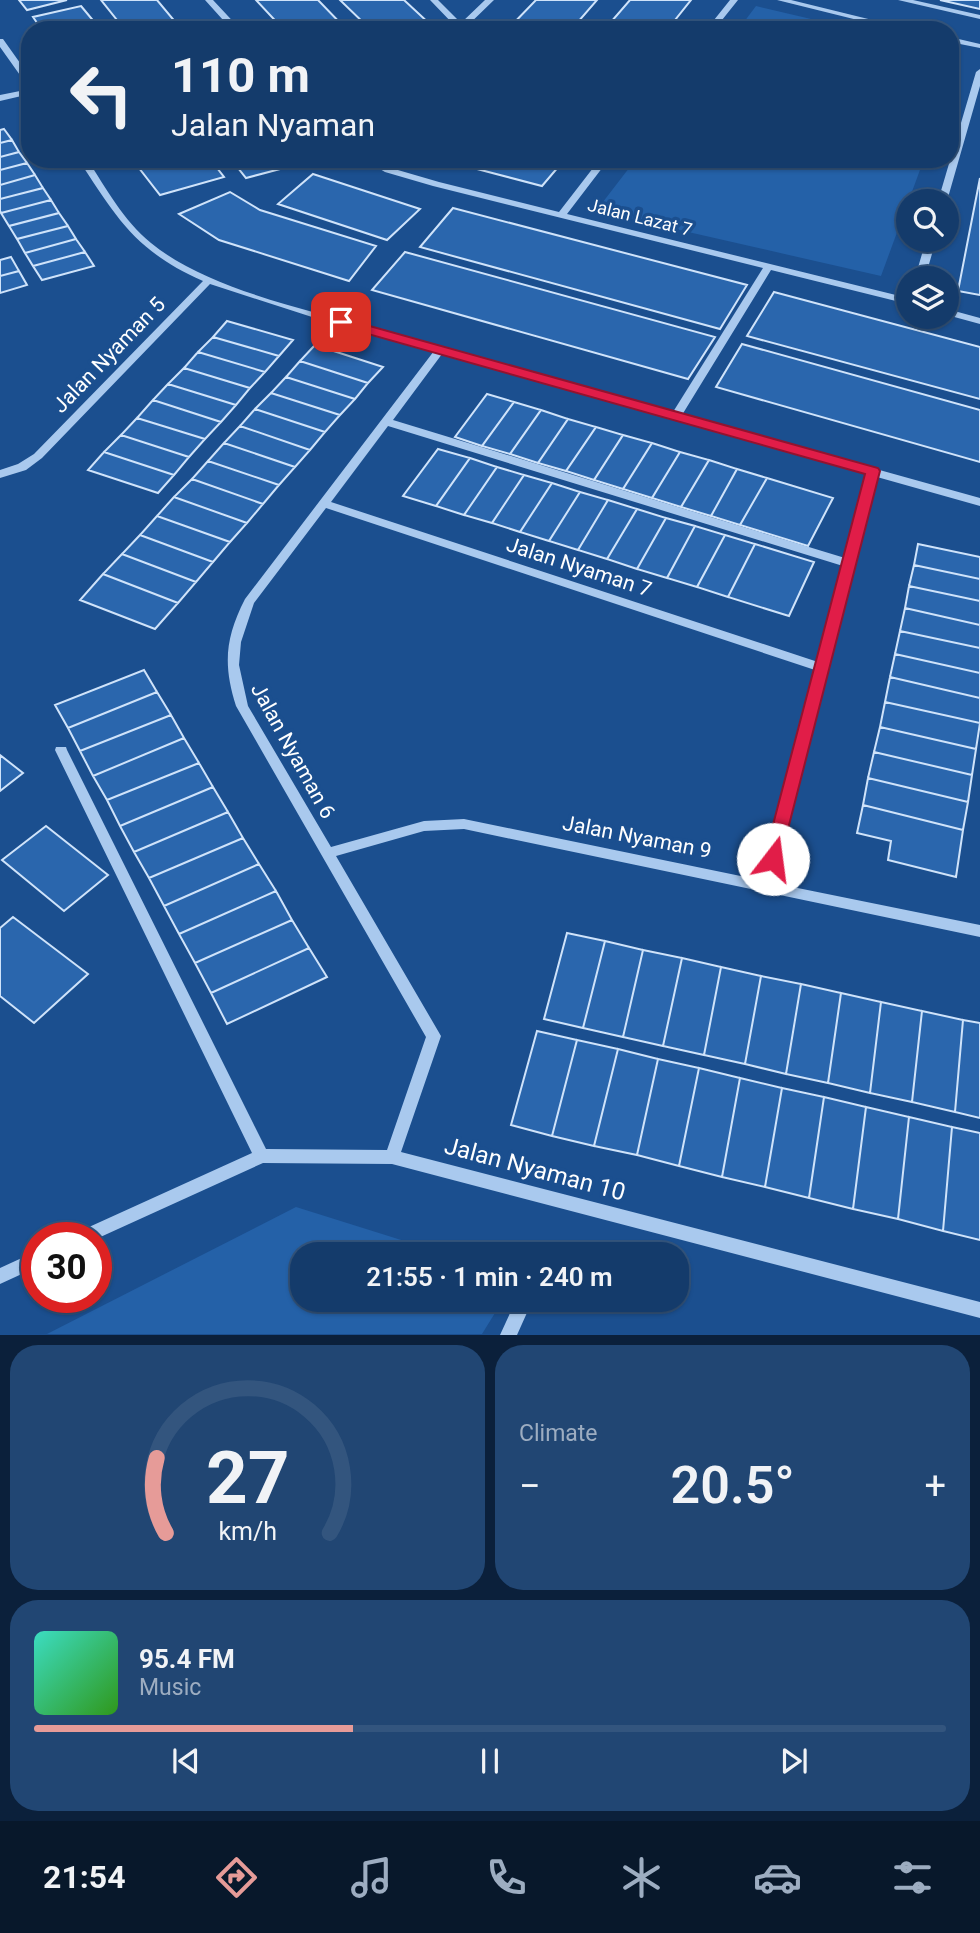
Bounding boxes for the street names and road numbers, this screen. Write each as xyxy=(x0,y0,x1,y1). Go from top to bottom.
street label: Jalan Lazat 7 xyxy=(586,194,694,240)
street label: Jalan Nyaman 5 xyxy=(48,292,170,418)
street label: Jalan Nyaman 7 xyxy=(503,532,655,602)
street label: Jalan Nyaman 6 xyxy=(246,679,340,823)
street label: Jalan Nyaman 9 xyxy=(561,811,713,863)
street label: Jalan Nyaman 10 xyxy=(442,1131,628,1207)

